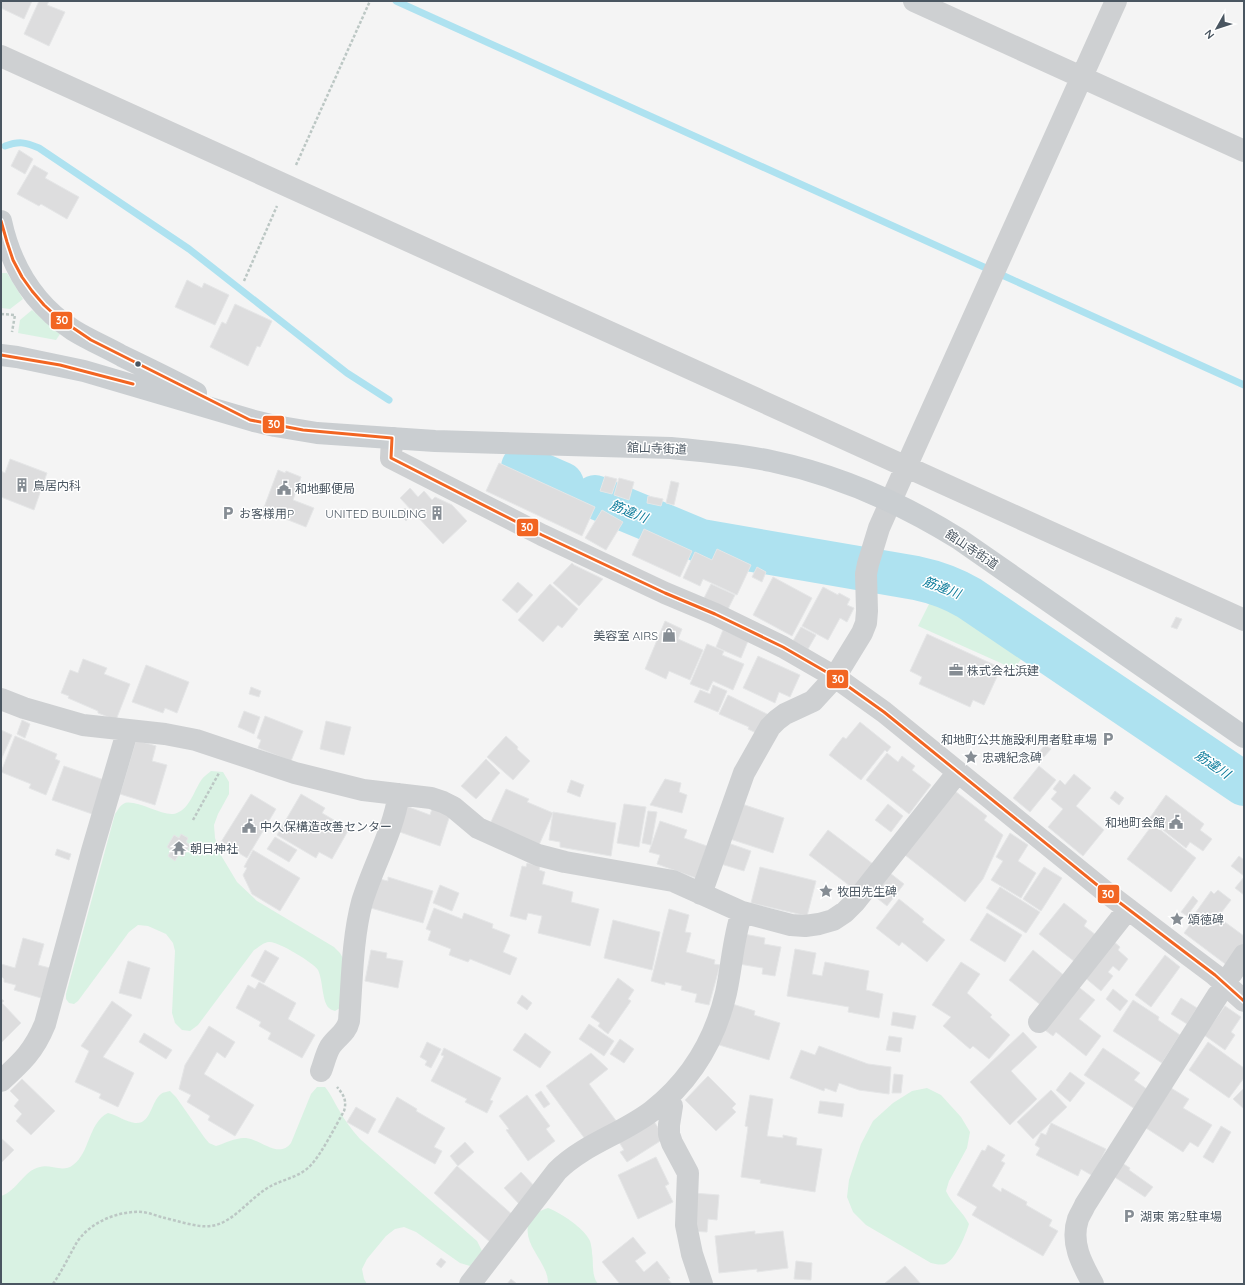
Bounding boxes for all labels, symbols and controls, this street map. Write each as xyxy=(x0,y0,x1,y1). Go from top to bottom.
north arrow xyxy=(1197,8,1237,48)
text: N xyxy=(1201,27,1217,42)
line badge: 30 xyxy=(50,311,73,330)
text: 30 xyxy=(56,313,69,327)
unlabelled marker xyxy=(133,359,143,369)
line badge: 30 xyxy=(262,415,285,434)
text: 30 xyxy=(268,417,281,431)
street label: 舘山寺街道 xyxy=(627,439,687,457)
building icon: 鳥居内科 xyxy=(14,477,30,493)
place label: 鳥居内科 xyxy=(33,478,81,493)
public building icon: 和地郵便局 xyxy=(276,480,292,496)
place label: 和地郵便局 xyxy=(295,481,355,496)
water label: 筋違川 xyxy=(608,496,652,526)
parking icon: お客様用P xyxy=(220,505,236,521)
building icon: UNITED BUILDING xyxy=(429,505,445,521)
place label: お客様用P xyxy=(239,506,294,521)
place label: UNITED BUILDING xyxy=(325,506,426,521)
line badge: 30 xyxy=(516,518,539,537)
text: 30 xyxy=(521,520,534,534)
street label: 舘山寺街道 xyxy=(943,526,1001,572)
water label: 筋違川 xyxy=(921,573,965,602)
shop icon: 美容室 AIRS xyxy=(661,627,677,643)
place label: 美容室 AIRS xyxy=(593,628,658,643)
office icon: 株式会社浜建 xyxy=(948,662,964,678)
place label: 株式会社浜建 xyxy=(967,663,1039,678)
line badge: 30 xyxy=(826,669,849,689)
text: 30 xyxy=(832,672,845,686)
parking icon: 和地町公共施設利用者駐車場 xyxy=(1100,731,1116,747)
place label: 和地町公共施設利用者駐車場 xyxy=(941,732,1097,747)
water label: 筋違川 xyxy=(1192,746,1235,783)
place icon: 忠魂紀念碑 xyxy=(963,749,979,765)
place label: 忠魂紀念碑 xyxy=(982,750,1042,765)
public building icon: 和地町会館 xyxy=(1168,814,1184,830)
place label: 和地町会館 xyxy=(1105,815,1165,830)
public building icon: 中久保構造改善センター xyxy=(241,818,257,834)
place label: 中久保構造改善センター xyxy=(260,819,392,834)
temple icon: 朝日神社 xyxy=(171,840,187,856)
place label: 朝日神社 xyxy=(190,841,238,856)
place icon: 牧田先生碑 xyxy=(818,883,834,899)
place label: 牧田先生碑 xyxy=(837,884,897,899)
line badge: 30 xyxy=(1097,884,1120,904)
text: 30 xyxy=(1102,887,1115,901)
place icon: 頌徳碑 xyxy=(1169,911,1185,927)
place label: 頌徳碑 xyxy=(1188,912,1224,927)
parking icon: 湖東 第2駐車場 xyxy=(1121,1208,1137,1224)
place label: 湖東 第2駐車場 xyxy=(1140,1209,1222,1224)

